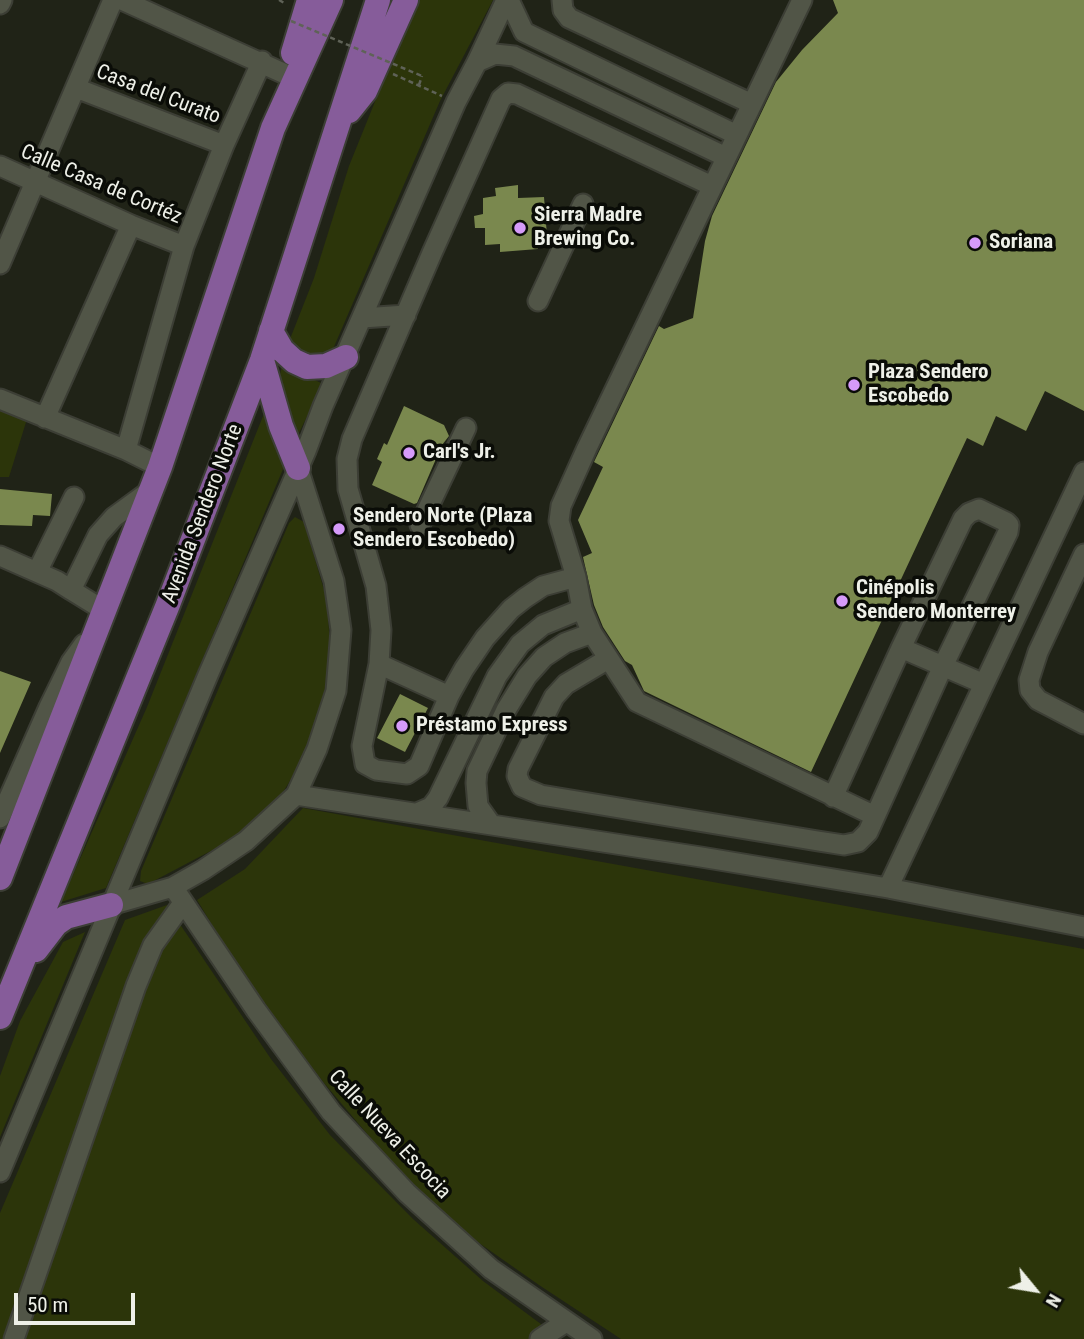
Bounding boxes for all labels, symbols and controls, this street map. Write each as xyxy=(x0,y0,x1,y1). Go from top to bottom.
street label: Casa del Curato xyxy=(92,60,224,130)
street label: Calle Casa de Cortéz xyxy=(17,140,185,230)
place label: Sierra Madre Brewing Co. xyxy=(534,203,642,253)
marker: Sierra Madre Brewing Co. xyxy=(512,220,528,236)
place label: Soriana xyxy=(989,230,1053,256)
marker: Soriana xyxy=(967,235,983,251)
place label: Plaza Sendero Escobedo xyxy=(868,360,989,410)
marker: Plaza Sendero Escobedo xyxy=(846,377,862,393)
street label: Avenida Sendero Norte xyxy=(157,421,249,607)
place label: Carl's Jr. xyxy=(423,440,496,466)
marker: Carl's Jr. xyxy=(401,445,417,461)
place label: Sendero Norte (Plaza Sendero Escobedo) xyxy=(353,504,532,554)
marker: Sendero Norte (Plaza Sendero Escobedo) xyxy=(331,521,347,537)
place label: Cinépolis Sendero Monterrey xyxy=(856,576,1016,626)
marker: Cinépolis Sendero Monterrey xyxy=(834,593,850,609)
place label: Préstamo Express xyxy=(416,713,568,739)
marker: Préstamo Express xyxy=(394,718,410,734)
street label: Calle Nueva Escocia xyxy=(323,1065,455,1205)
north arrow xyxy=(1000,1255,1070,1325)
scale bar xyxy=(18,1280,138,1324)
text: N xyxy=(1041,1290,1066,1312)
text: 50 m xyxy=(27,1293,68,1317)

